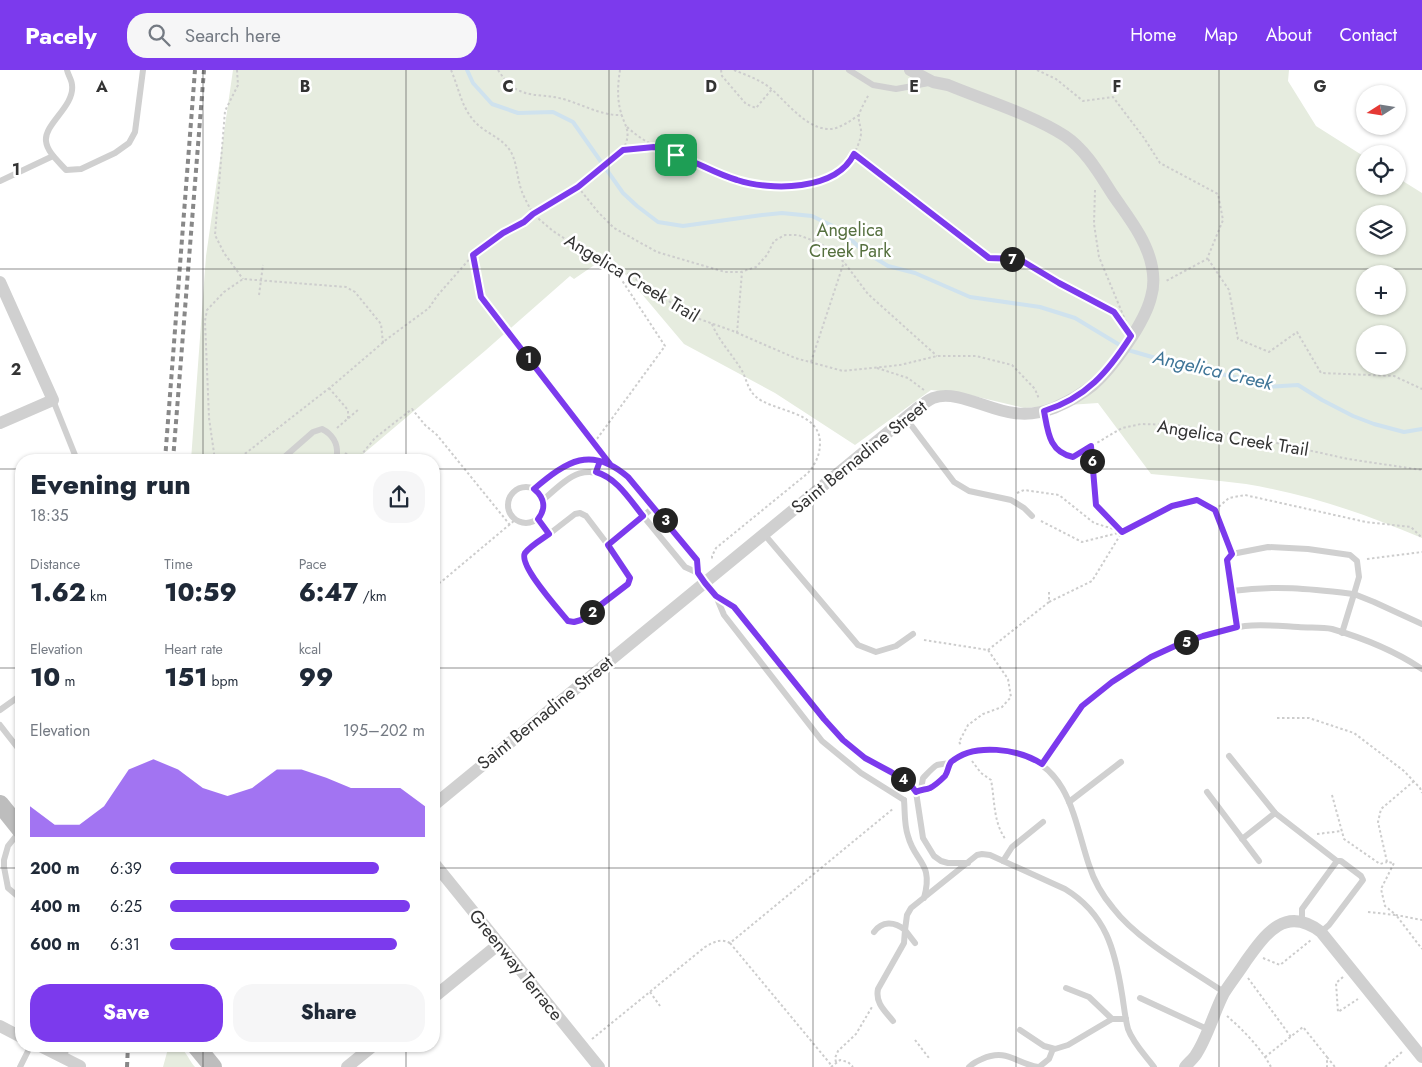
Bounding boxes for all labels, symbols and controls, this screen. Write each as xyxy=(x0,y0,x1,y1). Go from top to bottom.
search box xyxy=(127,13,477,58)
text: Pacely xyxy=(25,18,97,53)
icon: search xyxy=(145,21,173,49)
text: Search here xyxy=(185,22,281,49)
text: Home xyxy=(1130,22,1176,48)
text: Map xyxy=(1204,22,1238,48)
text: About xyxy=(1266,22,1311,48)
text: Contact xyxy=(1339,22,1397,48)
text: A xyxy=(95,75,108,98)
text: B xyxy=(300,75,310,98)
text: C xyxy=(502,75,514,98)
text: D xyxy=(705,75,717,98)
text: E xyxy=(909,75,919,98)
text: F xyxy=(1113,75,1121,98)
text: G xyxy=(1313,75,1327,98)
north arrow xyxy=(1356,85,1406,135)
map controls xyxy=(1356,85,1406,375)
pin xyxy=(655,134,697,176)
icon: arrive xyxy=(662,141,690,169)
button: locate xyxy=(1356,145,1406,195)
text: 1 xyxy=(12,158,20,181)
button: layers xyxy=(1356,205,1406,255)
park label: Angelica Creek Park xyxy=(809,217,891,264)
street label: Angelica Creek Trail xyxy=(560,227,704,329)
pin: 7 xyxy=(1000,246,1024,272)
text: 7 xyxy=(1008,249,1017,269)
button: + xyxy=(1356,265,1406,315)
button: − xyxy=(1356,325,1406,375)
water label: Angelica Creek xyxy=(1150,343,1276,397)
pin: 1 xyxy=(516,346,540,370)
text: 1 xyxy=(525,348,532,368)
text: 2 xyxy=(11,358,21,381)
street label: Saint Bernadine Street xyxy=(786,394,933,520)
street label: Angelica Creek Trail xyxy=(1155,413,1311,463)
pin: 6 xyxy=(1080,448,1104,474)
text: 6 xyxy=(1088,451,1097,471)
text: Evening run xyxy=(30,464,191,505)
button: share xyxy=(373,471,425,523)
text: 18:35 xyxy=(30,504,69,527)
pin: 3 xyxy=(652,508,678,532)
text: 3 xyxy=(661,510,670,530)
text: Distance xyxy=(30,554,80,574)
text: Time xyxy=(164,554,193,574)
text: Pace xyxy=(299,554,327,574)
text: 1.62 xyxy=(30,574,86,610)
text: 10:59 xyxy=(164,574,237,610)
text: 6:47 xyxy=(299,574,358,610)
text: km xyxy=(86,586,107,606)
text: /km xyxy=(358,586,387,606)
pin: 2 xyxy=(580,600,604,624)
text: 2 xyxy=(588,602,597,622)
pin: 5 xyxy=(1174,630,1198,654)
text: 5 xyxy=(1182,632,1191,652)
text: Elevation xyxy=(30,639,83,659)
text: Heart rate xyxy=(164,639,223,659)
text: kcal xyxy=(299,639,321,659)
street label: Saint Bernadine Street xyxy=(472,650,619,776)
text: 10 xyxy=(30,659,60,695)
text: 151 xyxy=(164,659,207,695)
text: 99 xyxy=(299,659,334,695)
text: m xyxy=(60,671,75,691)
text: bpm xyxy=(207,671,239,691)
text: Elevation xyxy=(30,719,90,742)
text: 195–202 m xyxy=(343,719,425,742)
pin: 4 xyxy=(890,766,916,792)
text: 4 xyxy=(899,769,908,789)
text: 200 m xyxy=(30,857,80,880)
text: 6:39 xyxy=(110,857,142,880)
text: 400 m xyxy=(30,895,80,918)
text: 6:25 xyxy=(110,895,142,918)
street label: Greenway Terrace xyxy=(463,904,569,1026)
text: 600 m xyxy=(30,933,80,956)
text: 6:31 xyxy=(110,933,140,956)
button: Save xyxy=(30,984,223,1042)
button: Share xyxy=(233,984,425,1042)

